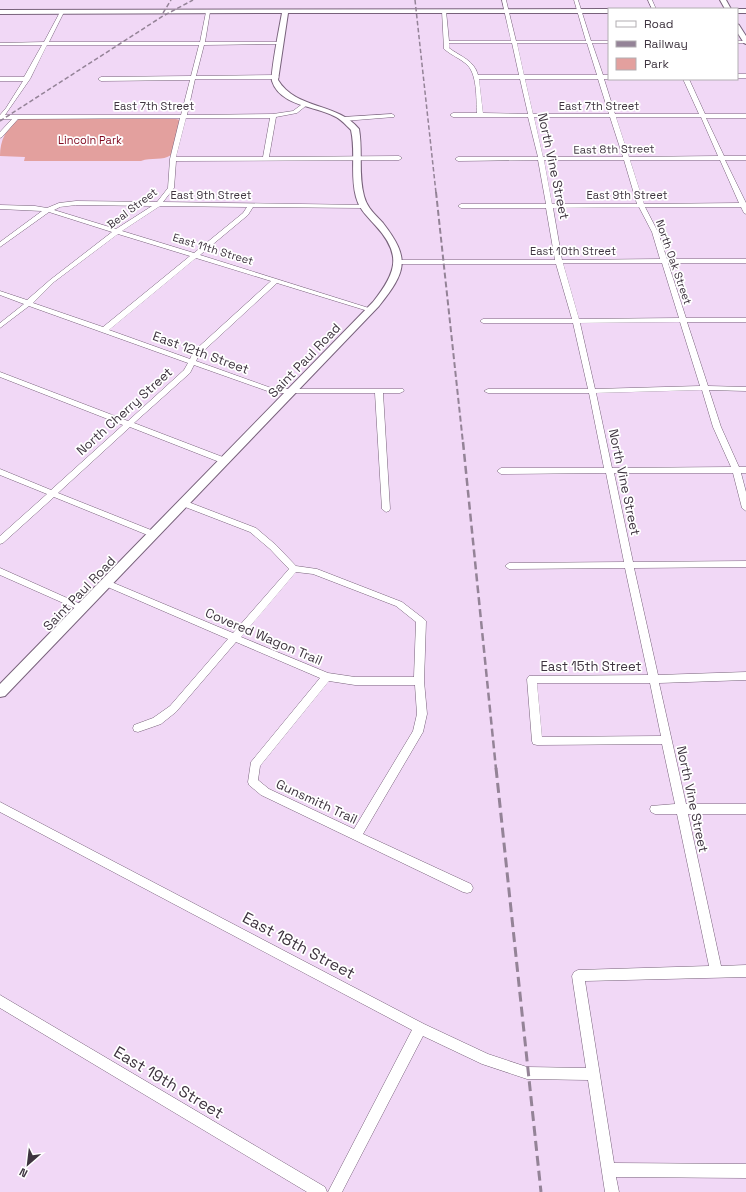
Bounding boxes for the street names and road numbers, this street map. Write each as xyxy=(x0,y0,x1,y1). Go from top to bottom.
street label: East 7th Street xyxy=(114,99,194,113)
street label: East 7th Street xyxy=(559,99,639,113)
street label: North Vine Street xyxy=(534,111,573,221)
street label: East 8th Street xyxy=(573,141,655,157)
street label: Beal Street xyxy=(104,185,160,231)
street label: East 9th Street xyxy=(170,188,252,202)
street label: East 9th Street xyxy=(586,188,668,202)
street label: North Oak Street xyxy=(653,218,695,306)
street label: East 11th Street xyxy=(171,230,255,268)
street label: East 10th Street xyxy=(530,244,616,258)
street label: Saint Paul Road xyxy=(265,320,344,401)
street label: East 12th Street xyxy=(150,327,251,378)
street label: North Cherry Street xyxy=(73,364,176,459)
street label: North Vine Street xyxy=(605,427,644,537)
street label: Saint Paul Road xyxy=(40,553,119,634)
street label: Covered Wagon Trail xyxy=(203,604,325,669)
street label: East 15th Street xyxy=(540,658,642,675)
street label: North Vine Street xyxy=(673,744,712,854)
street label: Gunsmith Trail xyxy=(273,775,360,828)
street label: East 18th Street xyxy=(239,907,359,984)
street label: East 19th Street xyxy=(110,1041,228,1123)

